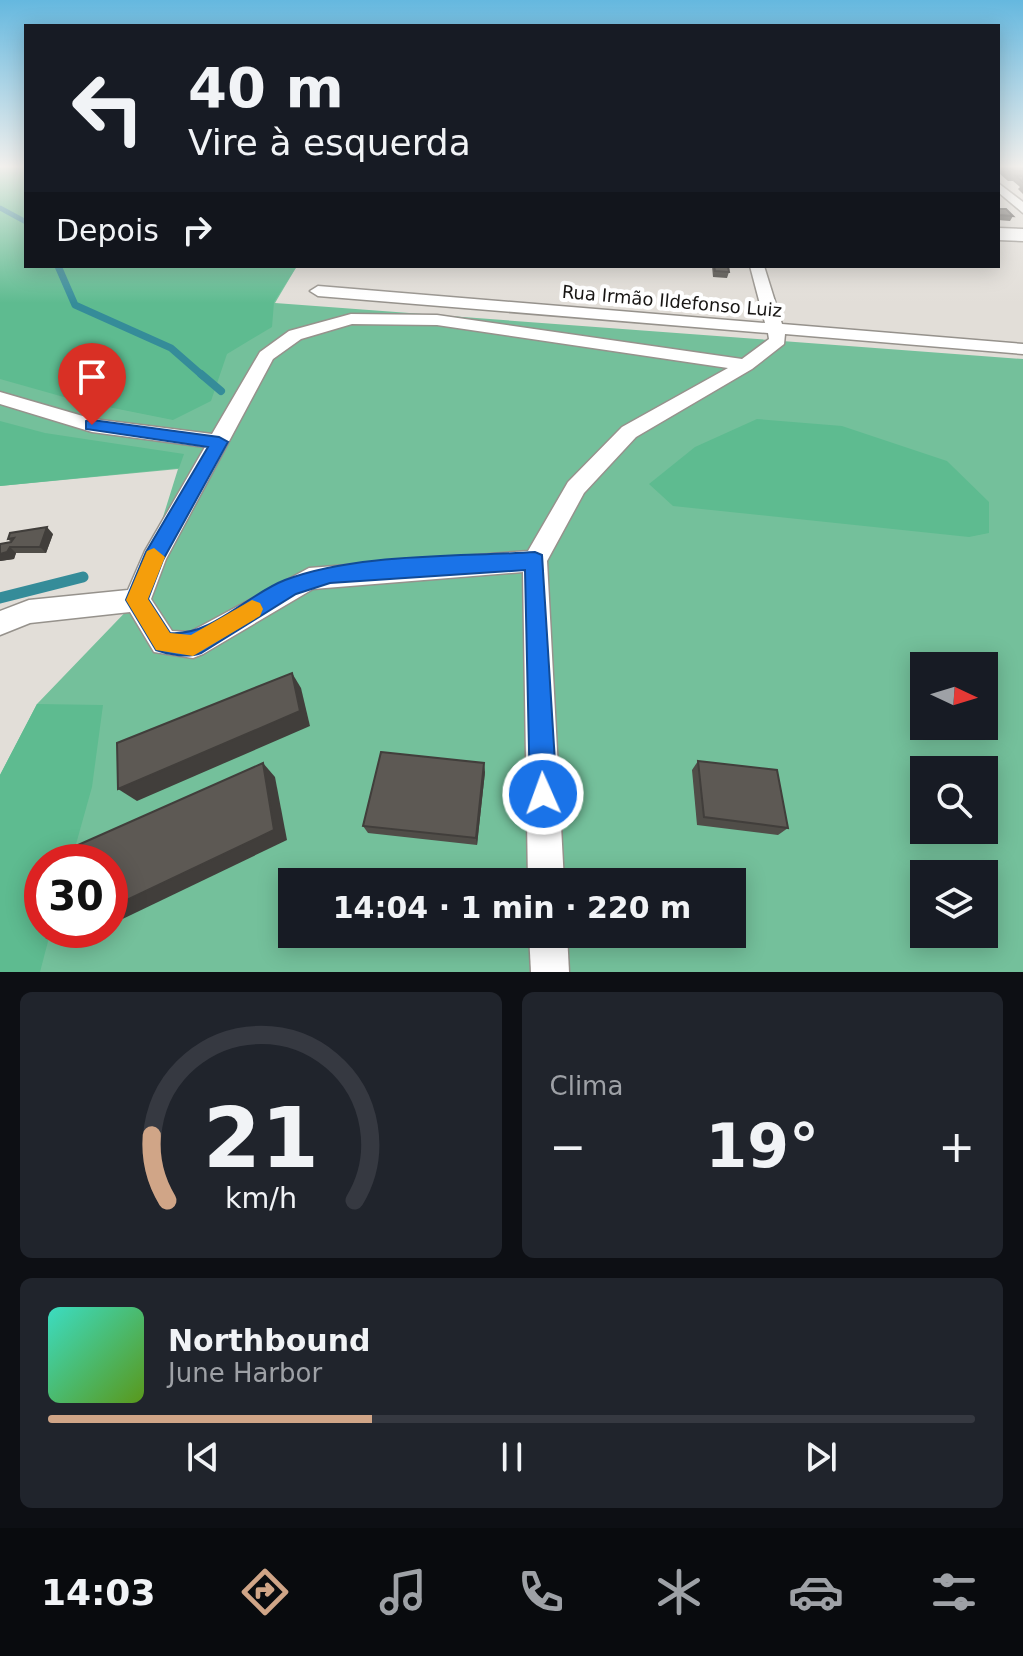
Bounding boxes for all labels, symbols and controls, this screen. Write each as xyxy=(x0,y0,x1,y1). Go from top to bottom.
text: 40 m xyxy=(188,55,344,120)
icon: left xyxy=(56,56,160,160)
text: Vire à esquerda xyxy=(188,122,471,163)
icon: right xyxy=(175,208,219,252)
text: Depois xyxy=(56,213,159,248)
street label: Rua Irmão Ildefonso Luiz xyxy=(561,281,783,321)
pin xyxy=(58,343,126,425)
icon: arrive xyxy=(70,355,114,399)
north arrow xyxy=(910,652,998,740)
map controls xyxy=(910,652,998,948)
position arrow xyxy=(501,752,585,836)
button: search xyxy=(910,756,998,844)
speed limit sign: 30 xyxy=(24,844,128,948)
button: layers xyxy=(910,860,998,948)
text: 14:04 · 1 min · 220 m xyxy=(333,890,691,925)
text: Clima xyxy=(550,1071,623,1101)
text: 21 xyxy=(203,1090,319,1187)
text: 19° xyxy=(706,1111,819,1181)
text: − xyxy=(550,1121,586,1172)
text: + xyxy=(938,1121,975,1172)
text: km/h xyxy=(225,1181,297,1215)
text: Northbound xyxy=(168,1323,371,1358)
text: June Harbor xyxy=(168,1358,322,1388)
icon: previous xyxy=(181,1435,225,1479)
icon: pause xyxy=(490,1435,534,1479)
icon: next xyxy=(799,1435,843,1479)
icon: directions xyxy=(237,1564,293,1620)
icon: music xyxy=(375,1564,431,1620)
icon: phone xyxy=(513,1564,569,1620)
icon: climate xyxy=(651,1564,707,1620)
icon: car xyxy=(788,1564,844,1620)
icon: filters xyxy=(926,1564,982,1620)
text: 14:03 xyxy=(41,1572,155,1613)

